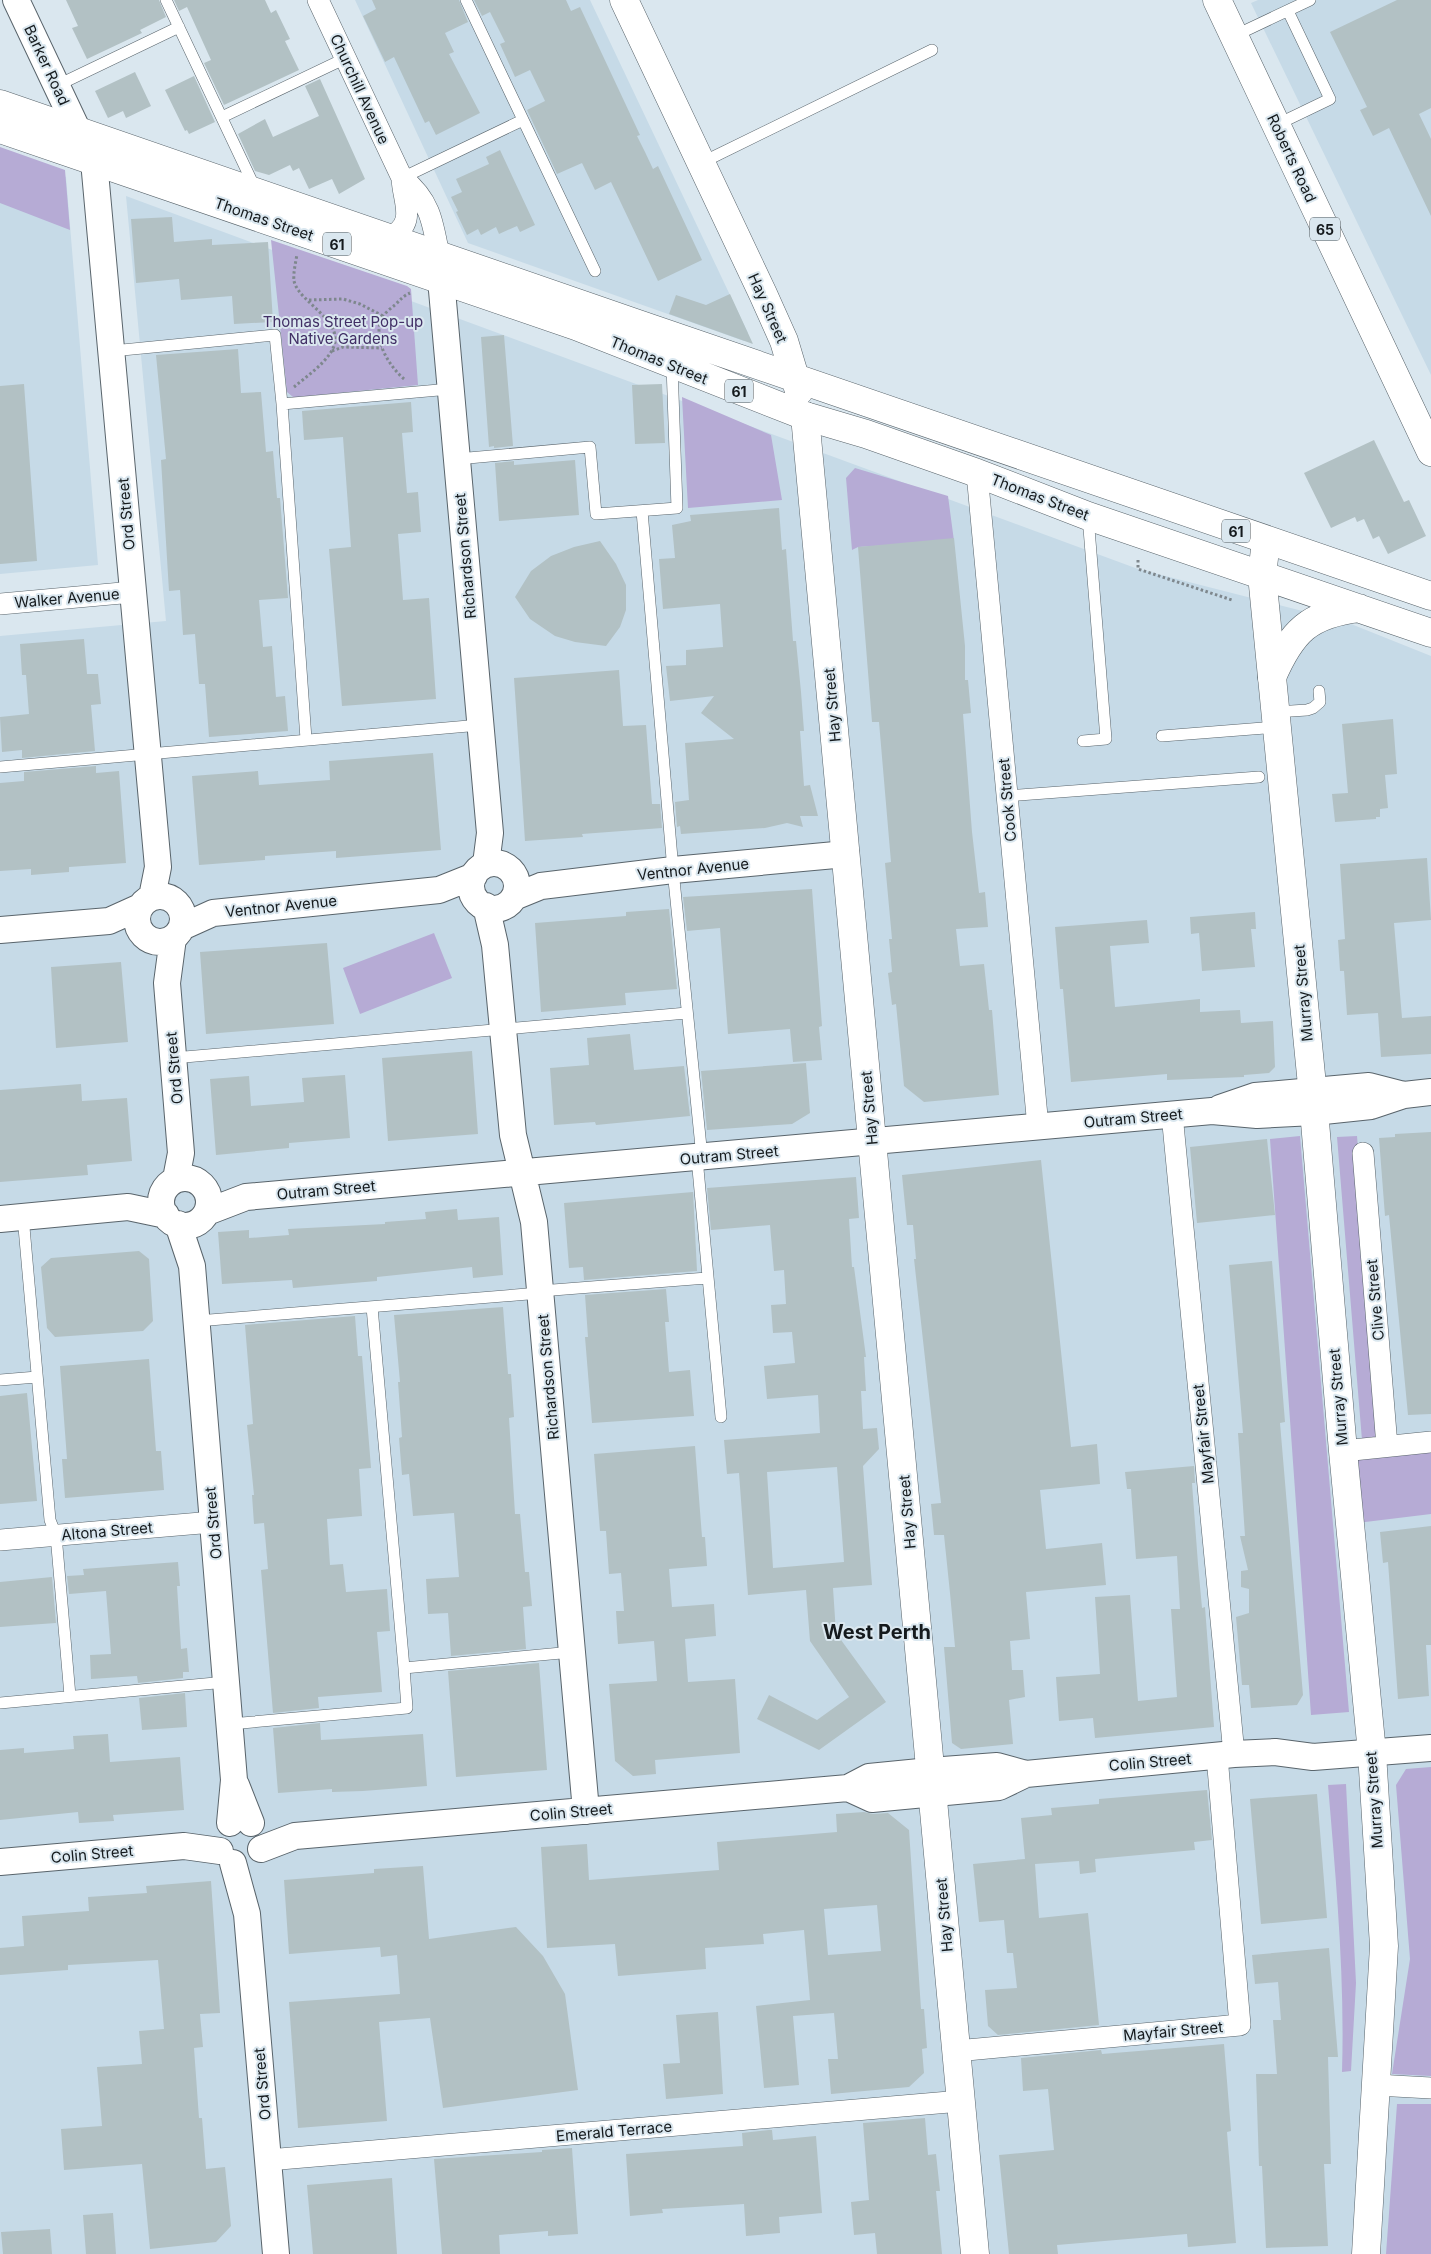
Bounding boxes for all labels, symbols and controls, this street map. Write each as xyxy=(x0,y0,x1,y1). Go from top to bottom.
street label: Barker Road xyxy=(20,22,74,108)
street label: Churchill Avenue xyxy=(326,31,394,147)
street label: Roberts Road xyxy=(1263,111,1321,205)
street label: Thomas Street xyxy=(212,193,316,245)
road number: 65 xyxy=(1310,218,1340,240)
road number: 61 xyxy=(323,232,351,255)
street label: Hay Street xyxy=(744,270,792,346)
park label: Thomas Street Pop-up Native Gardens xyxy=(263,312,423,348)
street label: Thomas Street xyxy=(607,332,711,388)
road number: 61 xyxy=(725,380,753,402)
street label: Thomas Street xyxy=(988,470,1092,524)
street label: Ord Street xyxy=(113,477,139,551)
street label: Richardson Street xyxy=(450,492,480,620)
road number: 61 xyxy=(1222,520,1250,542)
street label: Walker Avenue xyxy=(14,584,120,612)
street label: Hay Street xyxy=(819,667,845,743)
street label: Cook Street xyxy=(994,757,1020,843)
street label: Ventnor Avenue xyxy=(636,854,750,884)
street label: Ventnor Avenue xyxy=(224,891,338,921)
street label: Murray Street xyxy=(1289,944,1317,1042)
street label: Ord Street xyxy=(161,1031,187,1105)
street label: Hay Street xyxy=(856,1070,882,1146)
street label: Outram Street xyxy=(1083,1104,1183,1132)
street label: Outram Street xyxy=(679,1141,779,1169)
street label: Outram Street xyxy=(276,1176,376,1204)
street label: Clive Street xyxy=(1362,1258,1388,1342)
street label: Richardson Street xyxy=(533,1313,563,1441)
street label: Murray Street xyxy=(1324,1348,1352,1446)
street label: Mayfair Street xyxy=(1188,1383,1218,1485)
street label: Hay Street xyxy=(894,1474,920,1550)
street label: Ord Street xyxy=(200,1486,226,1560)
street label: Altona Street xyxy=(60,1518,154,1544)
district label: West Perth xyxy=(823,1620,931,1644)
street label: Colin Street xyxy=(1108,1749,1192,1775)
street label: Murray Street xyxy=(1361,1751,1387,1849)
street label: Colin Street xyxy=(529,1799,613,1825)
street label: Colin Street xyxy=(50,1841,134,1867)
street label: Hay Street xyxy=(931,1877,957,1953)
street label: Mayfair Street xyxy=(1122,2017,1224,2045)
street label: Ord Street xyxy=(249,2047,275,2121)
street label: Emerald Terrace xyxy=(555,2116,673,2146)

